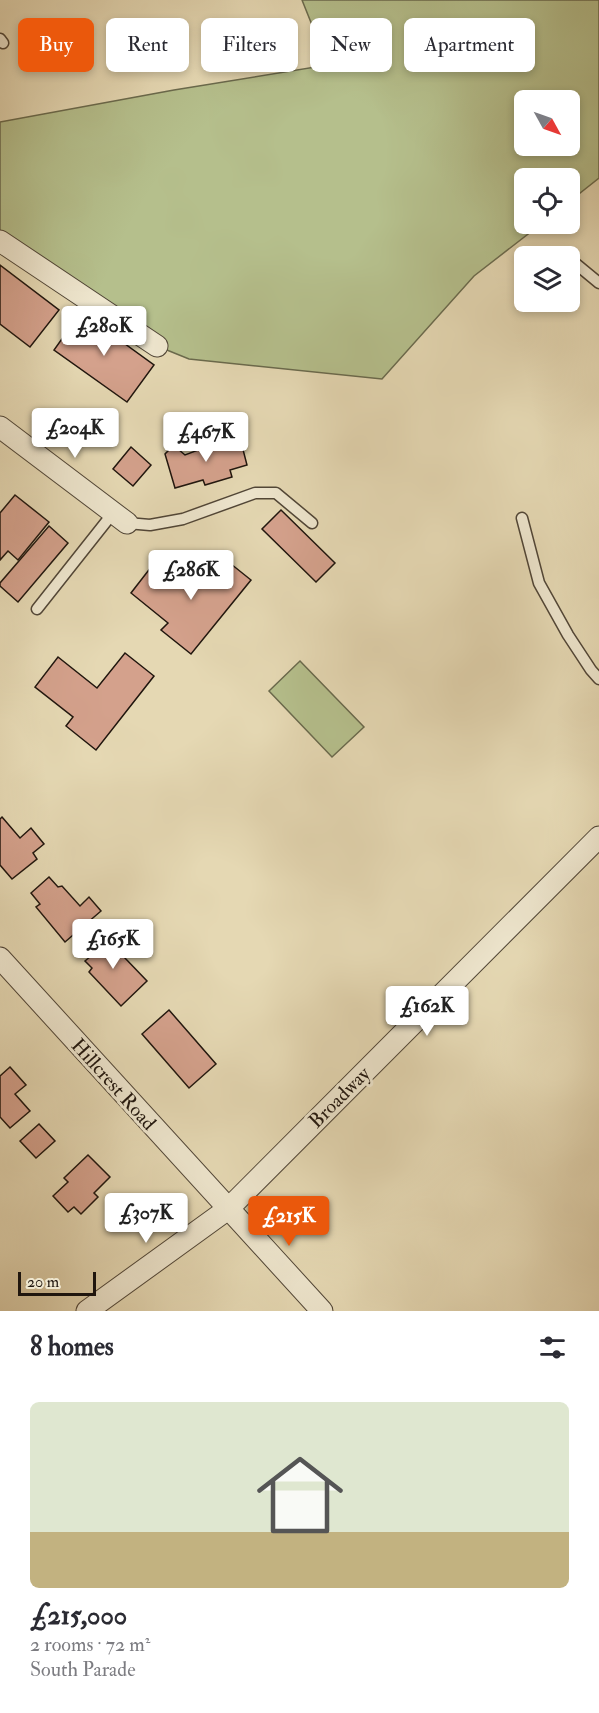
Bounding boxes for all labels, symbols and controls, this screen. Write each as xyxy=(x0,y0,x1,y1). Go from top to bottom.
chip: Buy xyxy=(18,18,94,72)
chip: Rent xyxy=(106,18,189,72)
chip: Filters xyxy=(201,18,298,72)
chip: New xyxy=(310,18,392,72)
chip: Apartment xyxy=(404,18,535,72)
north arrow xyxy=(514,90,580,156)
map controls xyxy=(514,90,580,312)
button: locate xyxy=(514,168,580,234)
button: layers xyxy=(514,246,580,312)
pin: £280K xyxy=(62,306,146,357)
text: £280K xyxy=(75,313,133,338)
pin: £204K xyxy=(33,408,117,459)
pin: £467K xyxy=(164,412,248,463)
text: £204K xyxy=(46,415,104,440)
text: £467K xyxy=(177,419,235,444)
pin: £286K xyxy=(149,550,233,601)
text: £286K xyxy=(162,557,220,582)
pin: £165K xyxy=(71,919,155,970)
text: £165K xyxy=(86,926,140,951)
pin: £162K xyxy=(385,986,469,1037)
text: £162K xyxy=(400,993,454,1018)
street label: Hillcrest Road xyxy=(66,1033,162,1136)
street label: Broadway xyxy=(303,1060,376,1133)
pin: £307K xyxy=(104,1193,188,1244)
pin: £215K xyxy=(247,1196,331,1247)
text: £307K xyxy=(119,1200,173,1225)
text: £215K xyxy=(262,1203,316,1228)
scale bar xyxy=(18,1269,96,1296)
text: 20 m xyxy=(27,1272,59,1292)
text: 8 homes xyxy=(30,1331,114,1363)
icon: filters xyxy=(536,1331,569,1364)
icon: home xyxy=(246,1441,354,1549)
text: £215,000 xyxy=(30,1600,127,1632)
text: 2 rooms · 72 m² xyxy=(30,1632,150,1657)
text: South Parade xyxy=(30,1657,136,1682)

